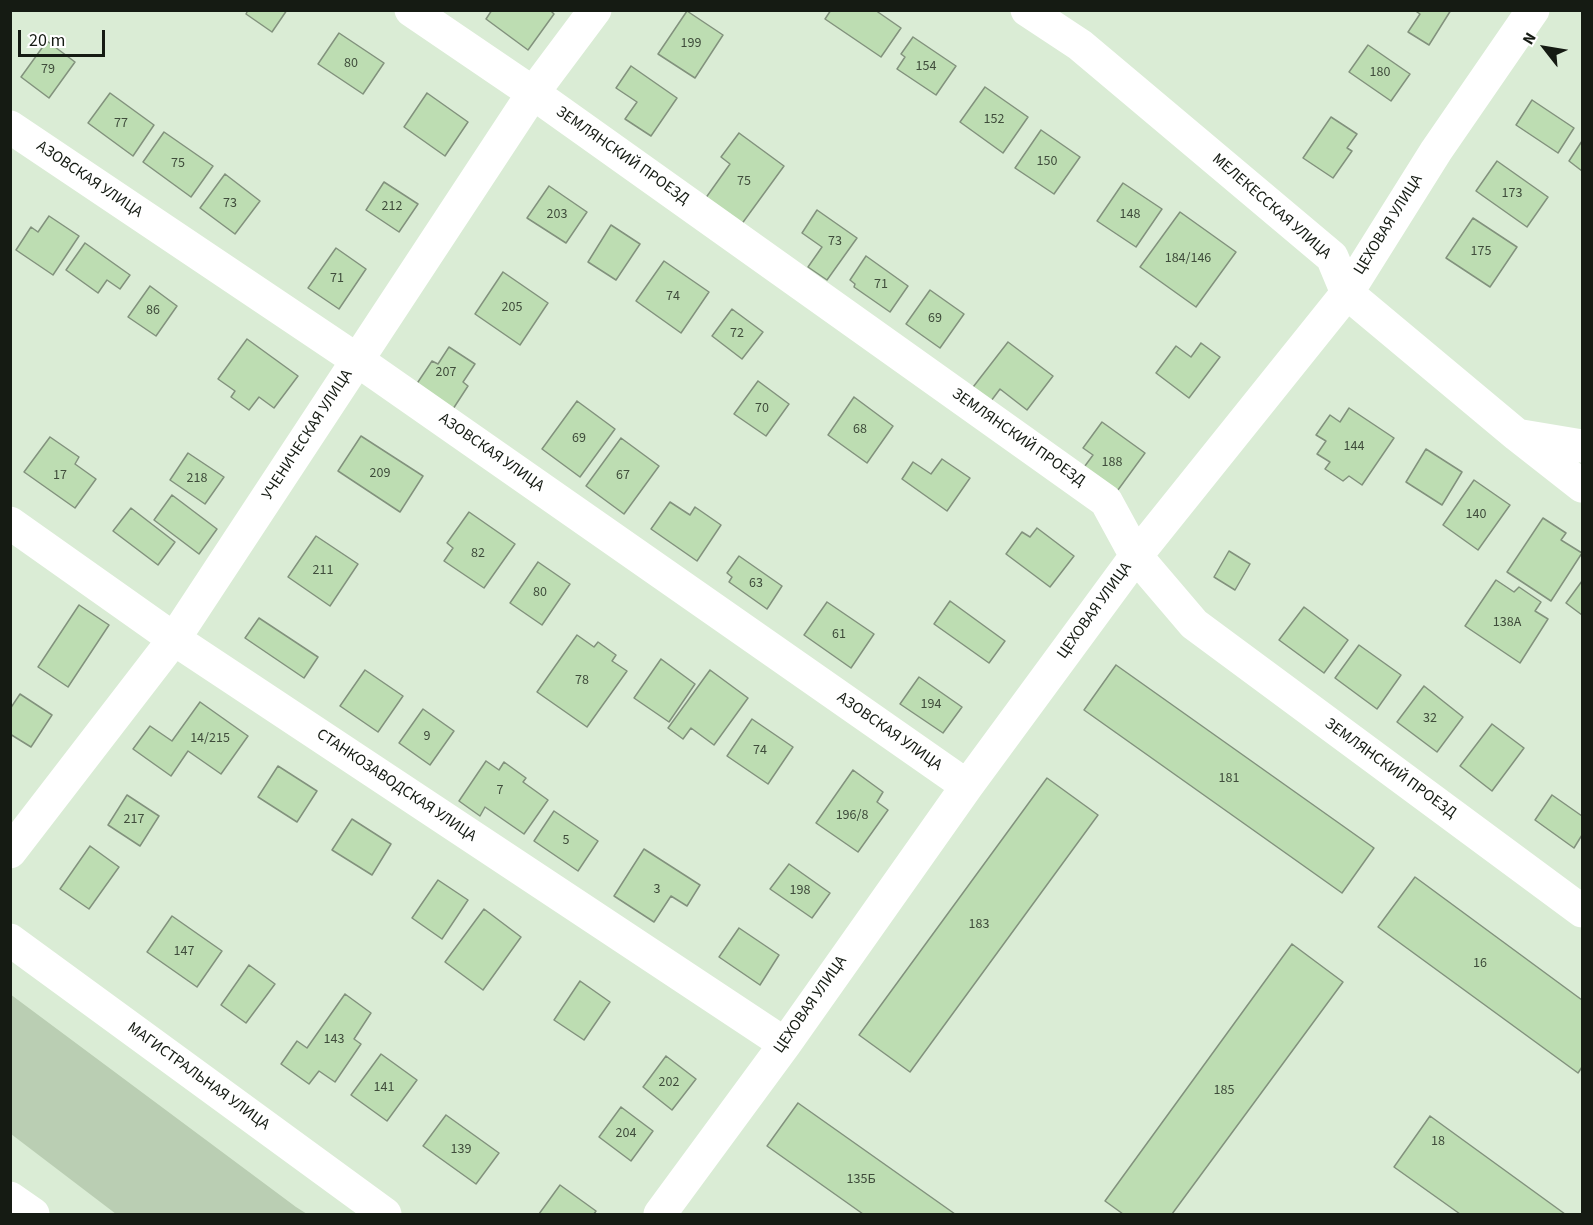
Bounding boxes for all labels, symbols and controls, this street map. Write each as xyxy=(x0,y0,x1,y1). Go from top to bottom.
scale bar xyxy=(21,18,108,56)
north arrow xyxy=(1515,18,1575,78)
text: 20 m xyxy=(29,28,65,53)
text: N xyxy=(1517,29,1542,49)
house number: 199 xyxy=(681,36,701,52)
house number: 80 xyxy=(344,56,358,72)
house number: 154 xyxy=(916,59,936,75)
house number: 79 xyxy=(41,62,55,78)
house number: 180 xyxy=(1370,65,1390,81)
street label: ЗЕМЛЯНСКИЙ ПРОЕЗД xyxy=(552,103,692,209)
house number: 152 xyxy=(984,112,1004,128)
house number: 77 xyxy=(114,116,128,132)
street label: АЗОВСКАЯ УЛИЦА xyxy=(32,137,146,223)
street label: МЕЛЕКЕССКАЯ УЛИЦА xyxy=(1208,150,1334,264)
house number: 150 xyxy=(1037,154,1057,170)
house number: 75 xyxy=(171,156,185,172)
street label: ЦЕХОВАЯ УЛИЦА xyxy=(1351,171,1427,279)
house number: 75 xyxy=(737,174,751,190)
house number: 173 xyxy=(1502,186,1522,202)
house number: 73 xyxy=(223,196,237,212)
house number: 212 xyxy=(382,199,402,215)
house number: 203 xyxy=(547,207,567,223)
house number: 148 xyxy=(1120,207,1140,223)
house number: 73 xyxy=(828,234,842,250)
house number: 175 xyxy=(1471,244,1491,260)
house number: 184/146 xyxy=(1165,251,1211,267)
house number: 71 xyxy=(330,271,344,287)
house number: 71 xyxy=(874,277,888,293)
house number: 74 xyxy=(666,289,680,305)
house number: 205 xyxy=(502,300,522,316)
house number: 86 xyxy=(146,303,160,319)
house number: 69 xyxy=(928,311,942,327)
house number: 72 xyxy=(730,326,744,342)
house number: 207 xyxy=(436,365,456,381)
street label: УЧЕНИЧЕСКАЯ УЛИЦА xyxy=(259,366,357,504)
street label: ЗЕМЛЯНСКИЙ ПРОЕЗД xyxy=(948,385,1088,491)
house number: 70 xyxy=(755,401,769,417)
street label: АЗОВСКАЯ УЛИЦА xyxy=(435,410,547,496)
house number: 68 xyxy=(853,422,867,438)
house number: 69 xyxy=(572,431,586,447)
house number: 144 xyxy=(1344,439,1364,455)
house number: 188 xyxy=(1102,455,1122,471)
house number: 209 xyxy=(370,466,390,482)
house number: 17 xyxy=(53,468,67,484)
house number: 67 xyxy=(616,468,630,484)
house number: 218 xyxy=(187,471,207,487)
house number: 140 xyxy=(1466,507,1486,523)
house number: 82 xyxy=(471,546,485,562)
street label: ЦЕХОВАЯ УЛИЦА xyxy=(1054,559,1136,663)
house number: 211 xyxy=(313,563,333,579)
house number: 63 xyxy=(749,576,763,592)
house number: 80 xyxy=(533,585,547,601)
house number: 138А xyxy=(1493,615,1521,631)
house number: 61 xyxy=(832,627,846,643)
house number: 78 xyxy=(575,673,589,689)
street label: АЗОВСКАЯ УЛИЦА xyxy=(833,689,945,775)
house number: 194 xyxy=(921,697,941,713)
house number: 32 xyxy=(1423,711,1437,727)
street label: ЗЕМЛЯНСКИЙ ПРОЕЗД xyxy=(1320,715,1460,823)
street label: СТАНКОЗАВОДСКАЯ УЛИЦА xyxy=(312,725,480,847)
house number: 9 xyxy=(424,729,430,745)
house number: 14/215 xyxy=(190,731,230,747)
house number: 74 xyxy=(753,743,767,759)
house number: 181 xyxy=(1219,771,1239,787)
house number: 7 xyxy=(497,783,503,799)
house number: 196/8 xyxy=(836,808,868,824)
house number: 217 xyxy=(124,812,144,828)
house number: 5 xyxy=(563,833,569,849)
house number: 3 xyxy=(654,882,660,898)
house number: 198 xyxy=(790,883,810,899)
house number: 183 xyxy=(969,917,989,933)
house number: 147 xyxy=(174,944,194,960)
street label: ЦЕХОВАЯ УЛИЦА xyxy=(770,953,852,1057)
house number: 16 xyxy=(1473,956,1487,972)
street label: МАГИСТРАЛЬНАЯ УЛИЦА xyxy=(123,1019,273,1135)
house number: 143 xyxy=(324,1032,344,1048)
house number: 202 xyxy=(659,1075,679,1091)
house number: 141 xyxy=(374,1080,394,1096)
house number: 185 xyxy=(1214,1083,1234,1099)
house number: 204 xyxy=(616,1126,636,1142)
house number: 18 xyxy=(1431,1134,1445,1150)
house number: 139 xyxy=(451,1142,471,1158)
house number: 135Б xyxy=(847,1172,875,1188)

